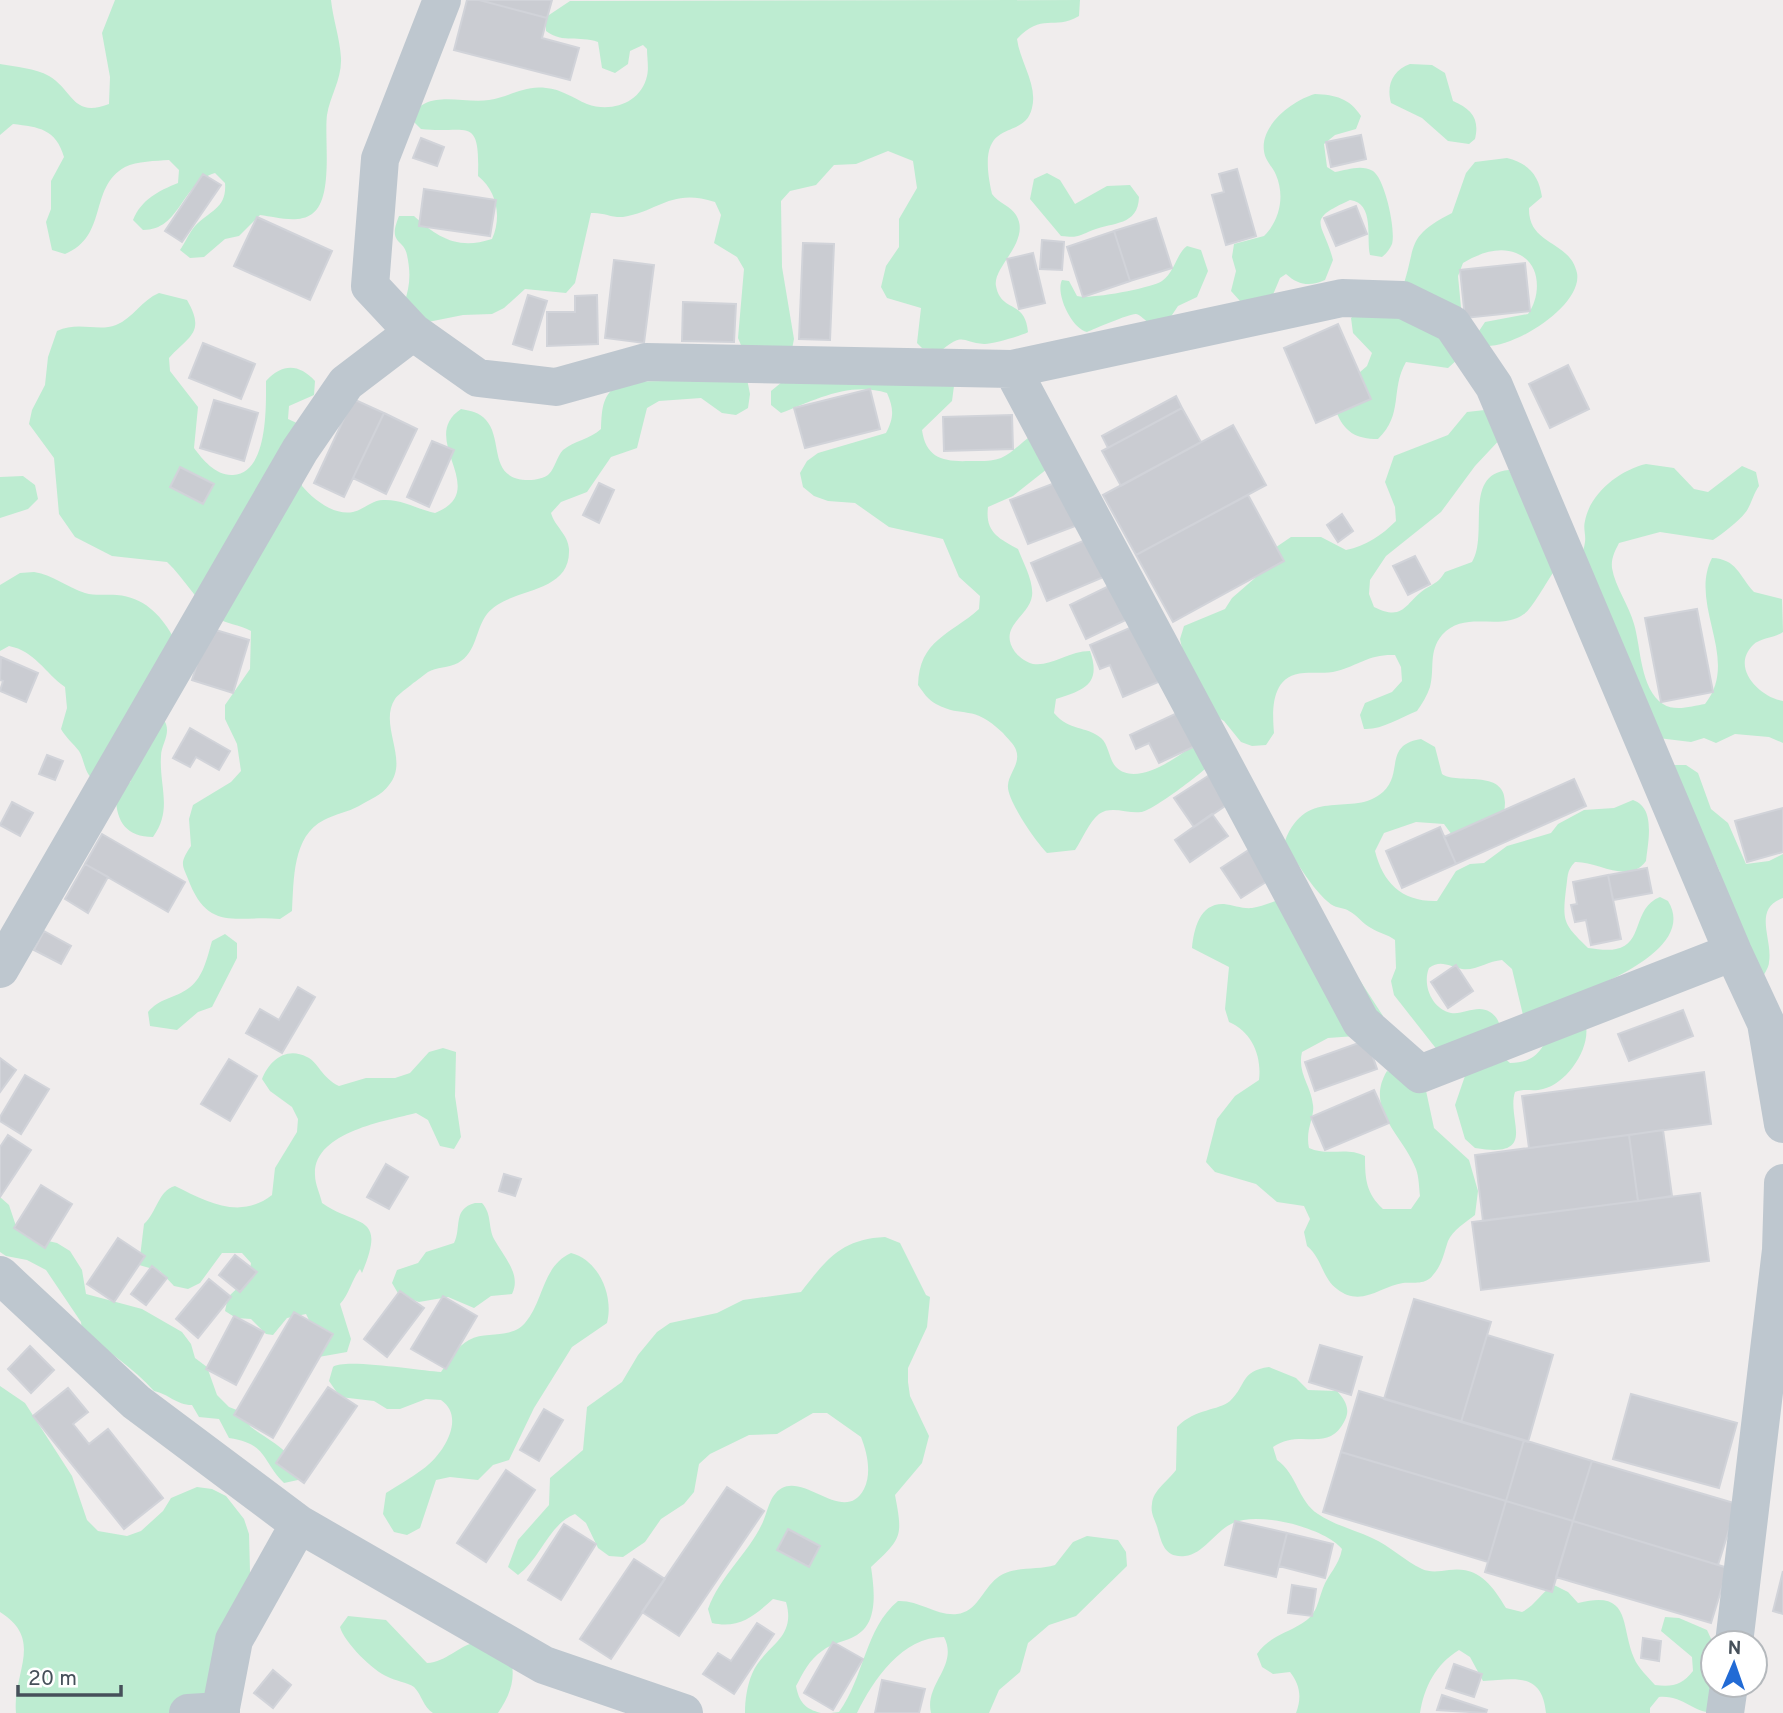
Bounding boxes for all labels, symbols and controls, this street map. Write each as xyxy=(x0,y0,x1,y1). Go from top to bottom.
north arrow xyxy=(1699,1629,1769,1699)
text: N xyxy=(1727,1637,1742,1661)
scale bar xyxy=(18,1654,121,1698)
text: 20 m xyxy=(28,1666,77,1693)

